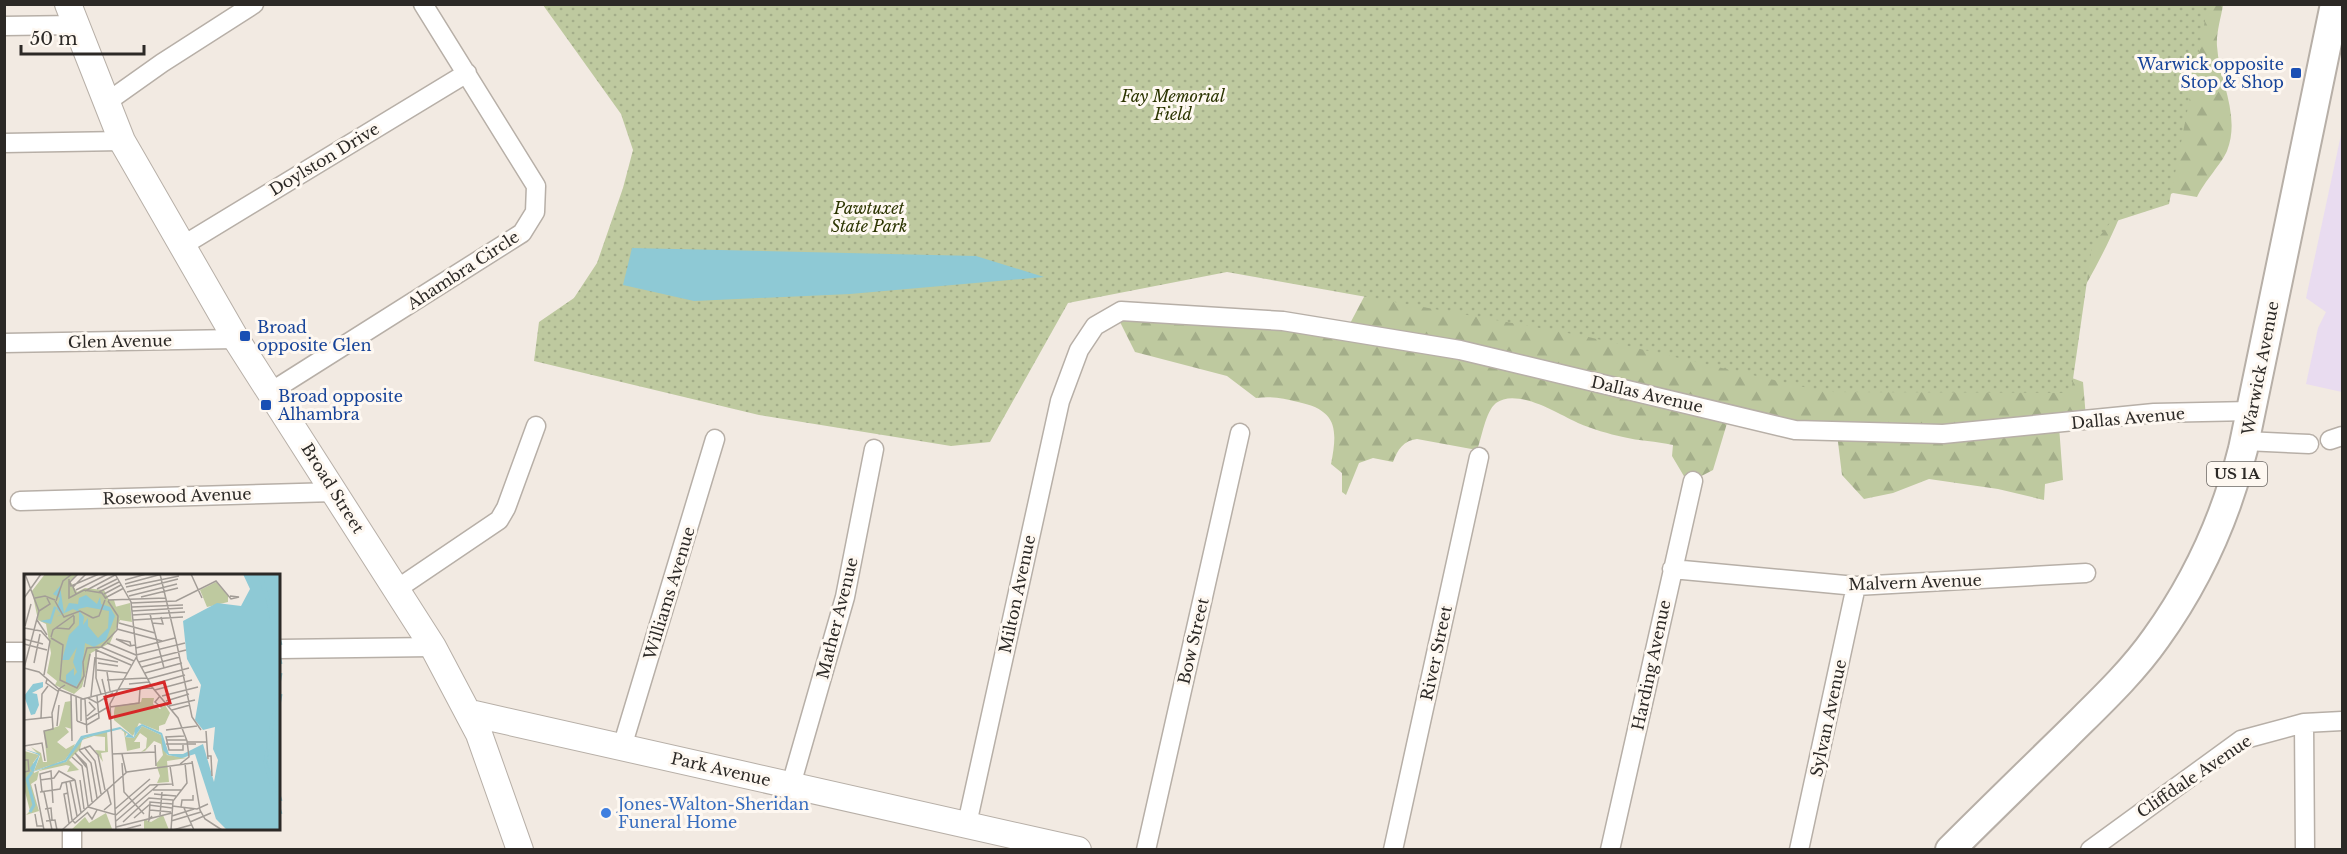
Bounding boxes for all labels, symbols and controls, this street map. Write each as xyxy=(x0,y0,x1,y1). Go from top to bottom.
scale bar xyxy=(21,18,144,56)
text: 50 m xyxy=(30,28,78,50)
place label: Warwick opposite Stop & Shop xyxy=(2137,54,2284,92)
marker: Warwick opposite Stop & Shop xyxy=(2289,66,2303,80)
park label: Fay Memorial Field xyxy=(1120,86,1226,124)
street label: Doylston Drive xyxy=(265,118,383,200)
park label: Pawtuxet State Park xyxy=(831,198,907,236)
street label: Ahambra Circle xyxy=(402,226,523,314)
street label: Warwick Avenue xyxy=(2237,299,2283,438)
place label: Broad opposite Glen xyxy=(257,317,372,355)
marker: Broad opposite Glen xyxy=(238,329,252,343)
street label: Glen Avenue xyxy=(68,330,172,352)
street label: Dallas Avenue xyxy=(1589,371,1705,417)
place label: Broad opposite Alhambra xyxy=(277,386,403,424)
marker: Broad opposite Alhambra xyxy=(259,398,273,412)
street label: Dallas Avenue xyxy=(2070,403,2186,433)
street label: Broad Street xyxy=(297,439,369,537)
road number: US 1A xyxy=(2207,462,2267,486)
street label: Rosewood Avenue xyxy=(102,483,252,509)
street label: Williams Avenue xyxy=(639,524,699,663)
street label: Milton Avenue xyxy=(995,533,1039,655)
street label: Mather Avenue xyxy=(812,555,862,681)
street label: Malvern Avenue xyxy=(1848,570,1982,594)
inset map xyxy=(24,574,280,830)
street label: Bow Street xyxy=(1173,596,1213,686)
street label: Harding Avenue xyxy=(1627,598,1675,732)
street label: River Street xyxy=(1416,604,1456,702)
street label: Sylvan Avenue xyxy=(1806,657,1850,779)
street label: Cliffdale Avenue xyxy=(2133,730,2255,822)
street label: Park Avenue xyxy=(669,748,773,790)
place label: Jones-Walton-Sheridan Funeral Home xyxy=(616,794,809,832)
marker: Jones-Walton-Sheridan Funeral Home xyxy=(599,806,613,820)

